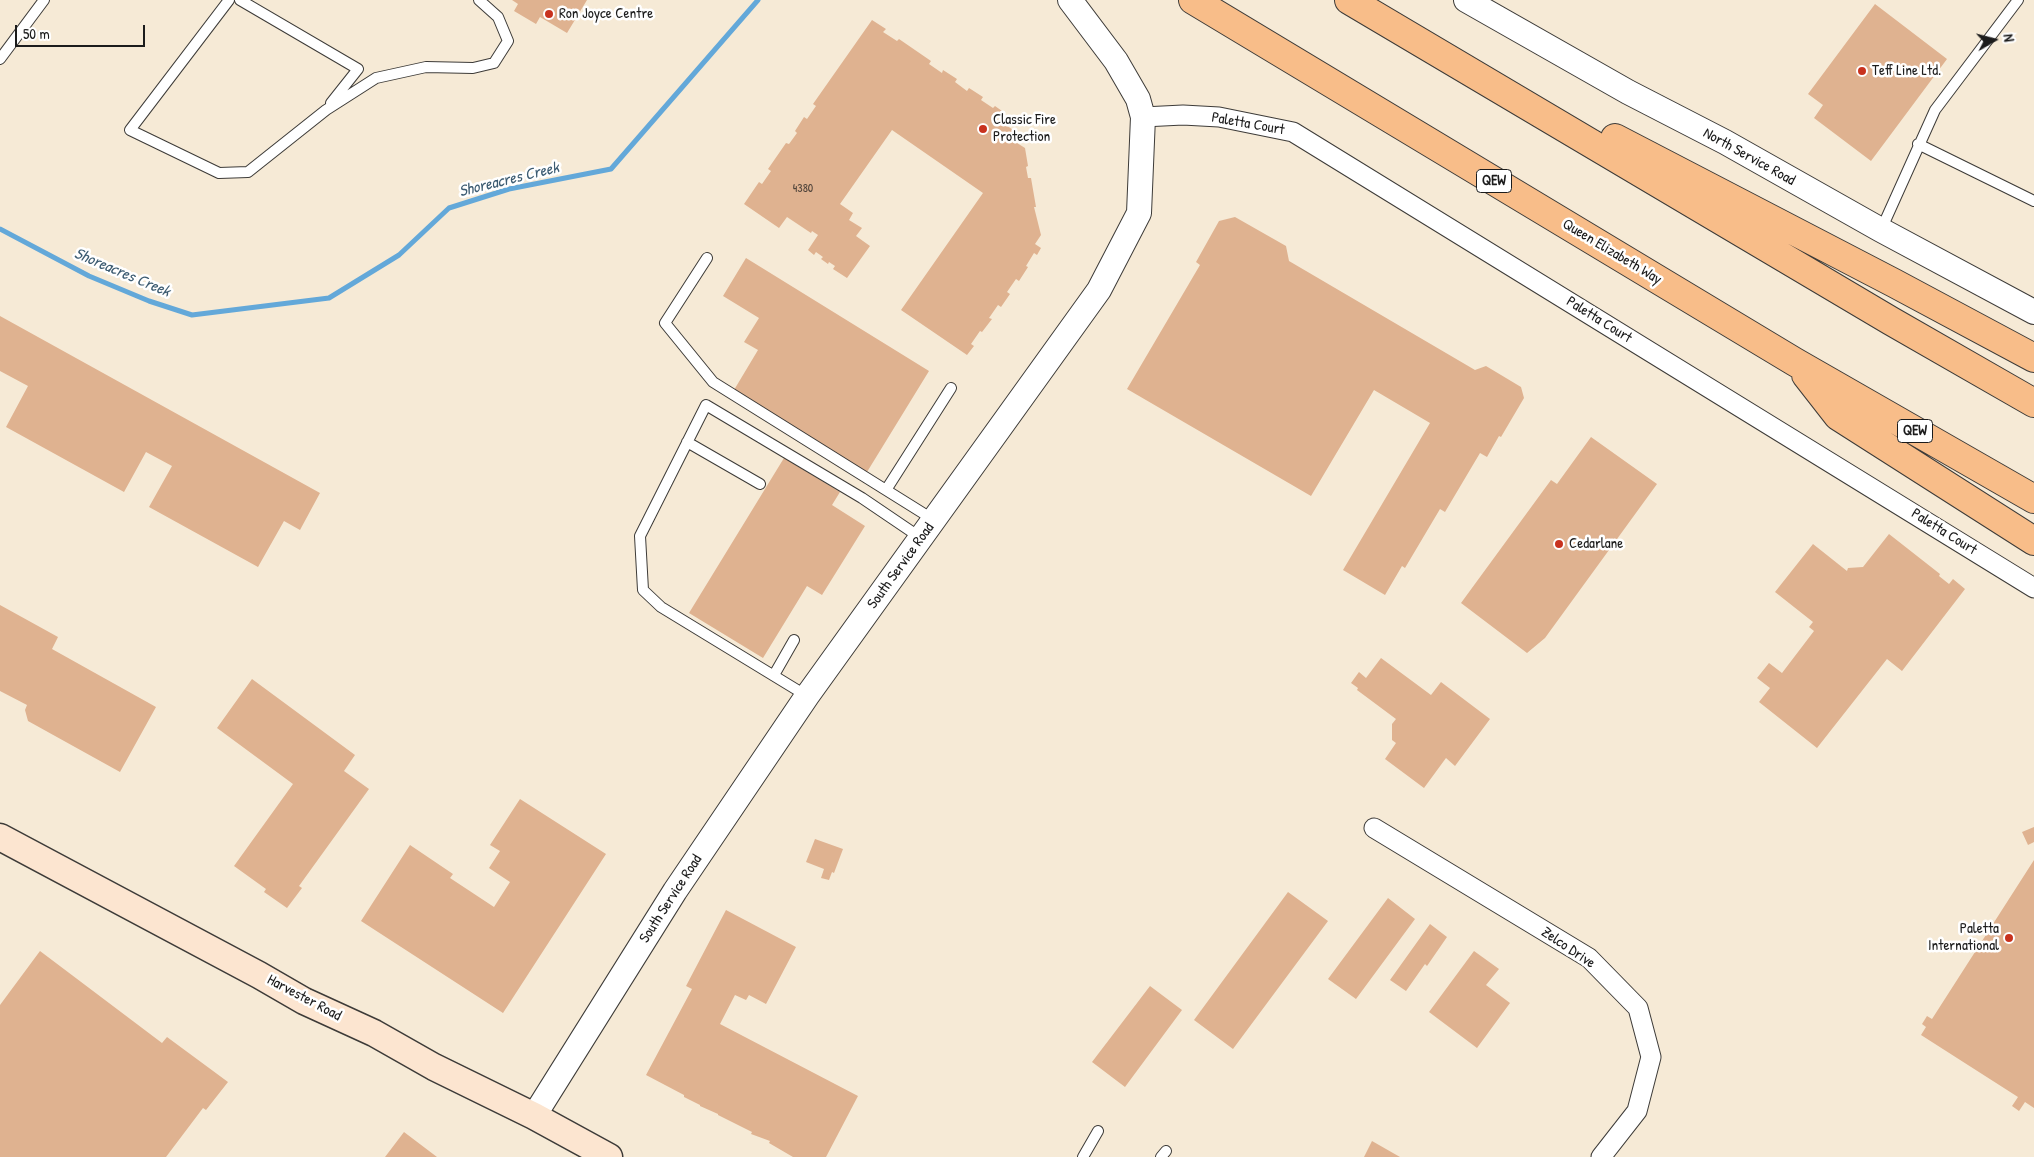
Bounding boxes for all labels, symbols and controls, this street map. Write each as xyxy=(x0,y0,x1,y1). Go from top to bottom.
place label: Ron Joyce Centre xyxy=(559,5,653,23)
marker: Ron Joyce Centre xyxy=(543,8,555,20)
scale bar xyxy=(18,15,148,47)
north arrow xyxy=(1969,15,2019,65)
text: 50 m xyxy=(23,23,50,44)
text: N xyxy=(1999,33,2019,43)
place label: Teff Line Ltd. xyxy=(1872,62,1941,80)
marker: Teff Line Ltd. xyxy=(1856,65,1868,77)
street label: Paletta Court xyxy=(1210,109,1286,139)
place label: Classic Fire Protection xyxy=(993,111,1056,146)
marker: Classic Fire Protection xyxy=(977,123,989,135)
street label: North Service Road xyxy=(1700,124,1798,190)
water label: Shoreacres Creek xyxy=(457,158,561,202)
road number: QEW xyxy=(1476,170,1512,192)
house number: 4380 xyxy=(793,182,813,196)
street label: Queen Elizabeth Way xyxy=(1559,215,1665,289)
water label: Shoreacres Creek xyxy=(71,244,173,302)
street label: Paletta Court xyxy=(1563,293,1635,347)
road number: QEW xyxy=(1898,420,1932,442)
street label: Paletta Court xyxy=(1908,505,1980,559)
street label: South Service Road xyxy=(864,520,938,612)
place label: Cedarlane xyxy=(1569,535,1623,553)
marker: Cedarlane xyxy=(1553,538,1565,550)
street label: South Service Road xyxy=(636,851,706,947)
place label: Paletta International xyxy=(1928,920,1999,955)
street label: Zelco Drive xyxy=(1538,923,1598,973)
marker: Paletta International xyxy=(2003,932,2015,944)
street label: Harvester Road xyxy=(264,971,344,1025)

